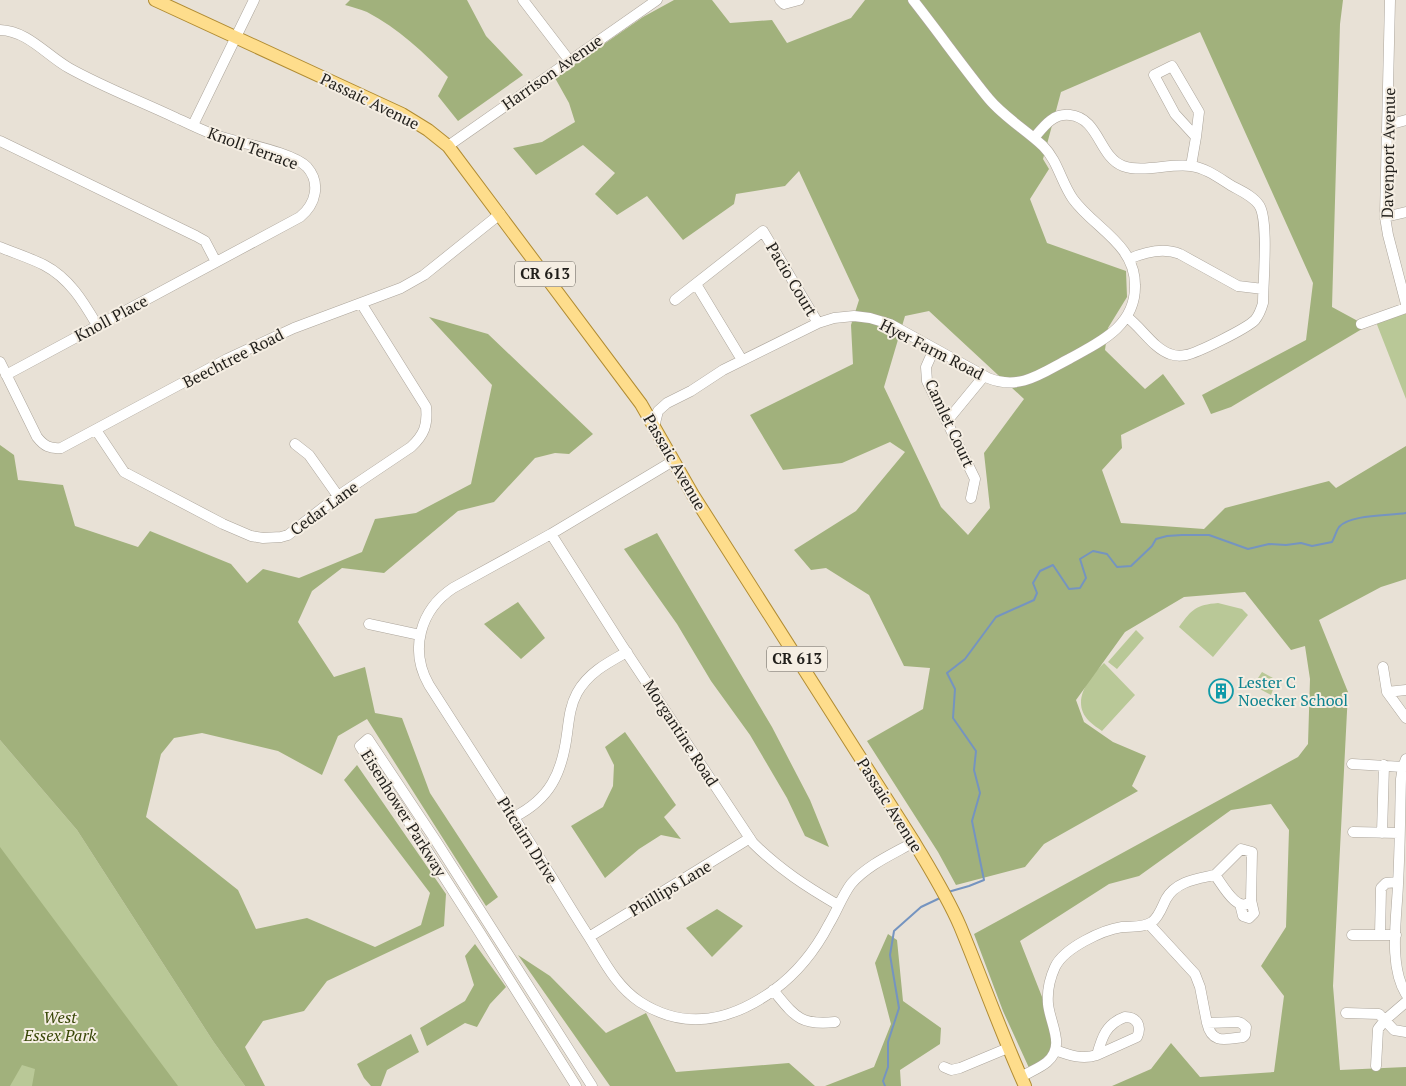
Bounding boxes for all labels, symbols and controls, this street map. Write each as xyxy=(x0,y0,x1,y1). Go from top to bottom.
street label: Harrison Avenue xyxy=(497,29,607,115)
street label: Passaic Avenue xyxy=(317,67,423,135)
street label: Davenport Avenue xyxy=(1376,87,1400,219)
street label: Knoll Terrace xyxy=(205,121,301,175)
street label: Pacio Court xyxy=(761,238,823,320)
road number: CR 613 xyxy=(515,262,575,286)
street label: Knoll Place xyxy=(71,290,151,346)
street label: Hyer Farm Road xyxy=(876,313,988,385)
street label: Beechtree Road xyxy=(179,323,287,393)
street label: Camlet Court xyxy=(920,375,980,471)
street label: Passaic Avenue xyxy=(639,410,711,514)
street label: Cedar Lane xyxy=(285,476,363,540)
road number: CR 613 xyxy=(767,646,827,672)
place label: Lester C Noecker School xyxy=(1238,671,1348,711)
street label: Morgantine Road xyxy=(638,676,724,791)
building icon: Lester C Noecker School xyxy=(1208,678,1234,704)
street label: Eisenhower Parkway xyxy=(356,745,452,882)
street label: Passaic Avenue xyxy=(852,753,928,857)
street label: Pitcairn Drive xyxy=(493,792,563,888)
street label: Phillips Lane xyxy=(625,855,715,921)
park label: West Essex Park xyxy=(23,1006,97,1046)

